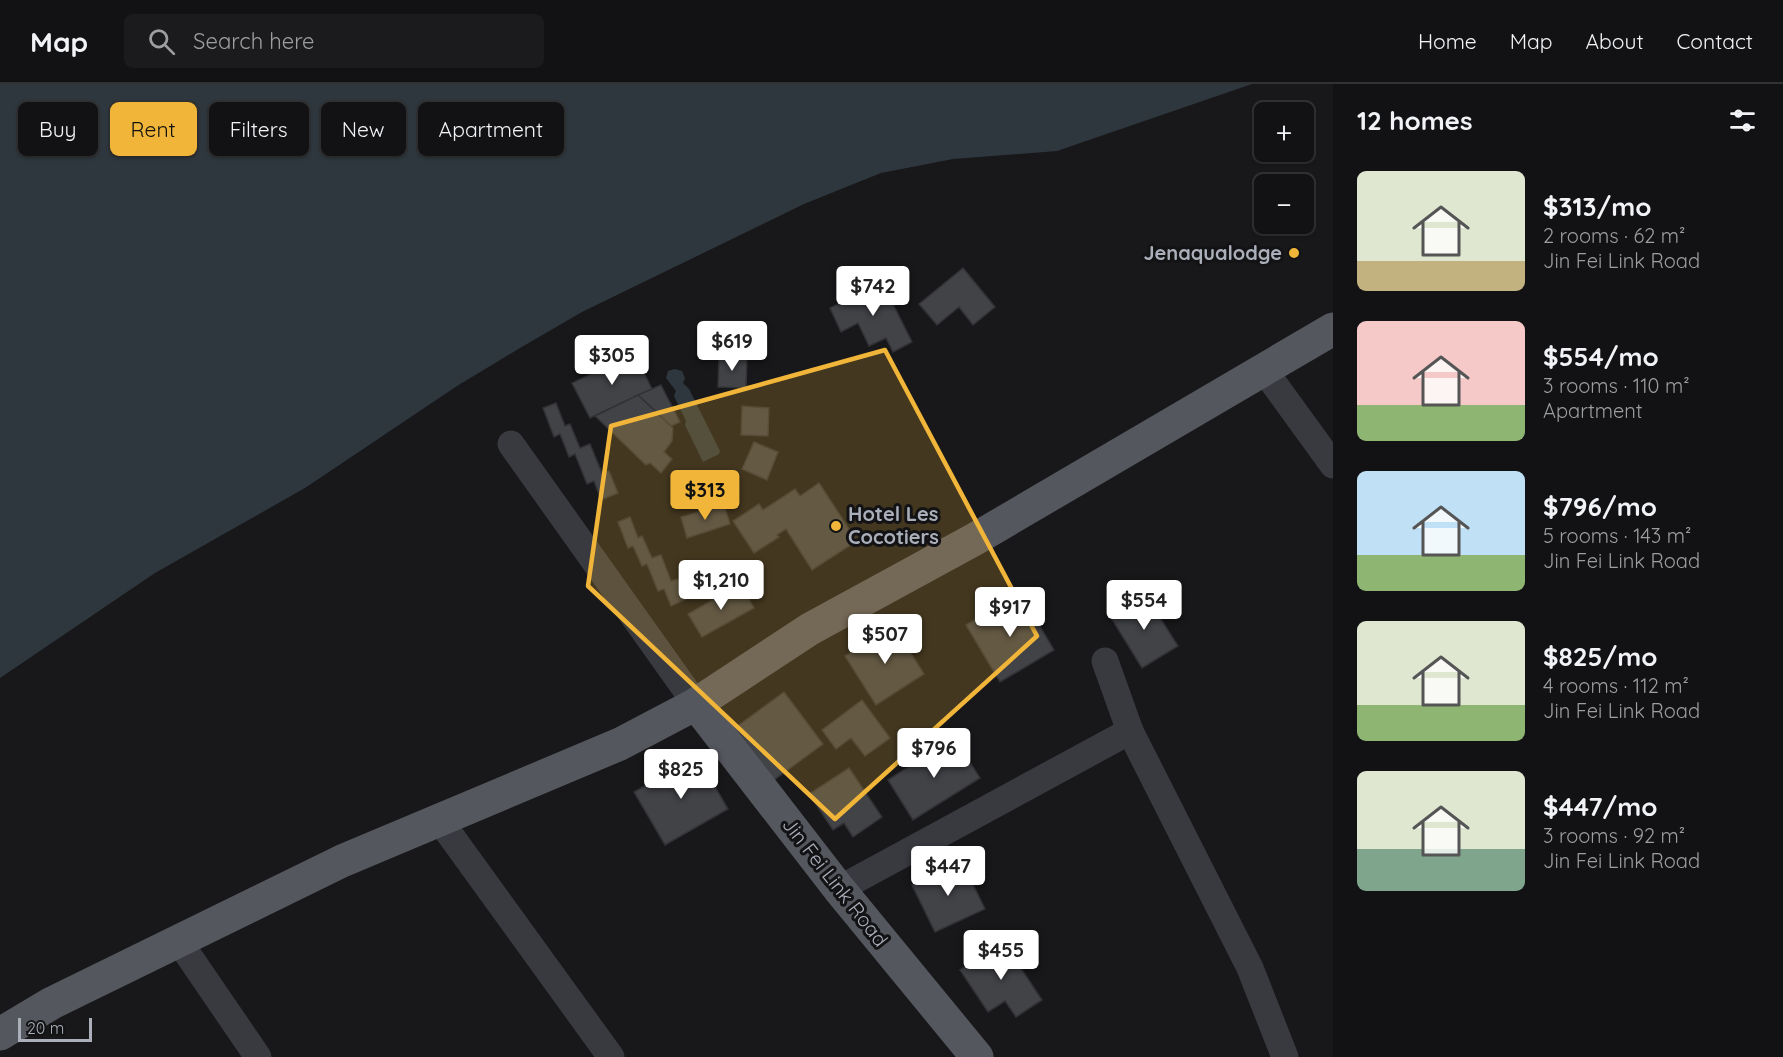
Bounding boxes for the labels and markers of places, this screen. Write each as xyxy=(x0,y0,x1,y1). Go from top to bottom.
place label: Jenaqualodge xyxy=(1143,240,1282,265)
marker: Jenaqualodge xyxy=(1287,246,1301,260)
pin: $742 xyxy=(837,266,909,317)
pin: $619 xyxy=(696,321,768,372)
pin: $305 xyxy=(576,335,648,386)
pin: $313 xyxy=(669,470,741,521)
place label: Hotel Les Cocotiers xyxy=(848,501,939,549)
marker: Hotel Les Cocotiers xyxy=(829,519,843,533)
pin: $1,210 xyxy=(672,560,770,611)
pin: $554 xyxy=(1108,580,1180,631)
pin: $917 xyxy=(974,587,1046,638)
pin: $507 xyxy=(849,614,921,665)
pin: $796 xyxy=(898,728,970,779)
pin: $825 xyxy=(645,749,717,800)
pin: $447 xyxy=(912,846,984,897)
pin: $455 xyxy=(965,930,1037,981)

